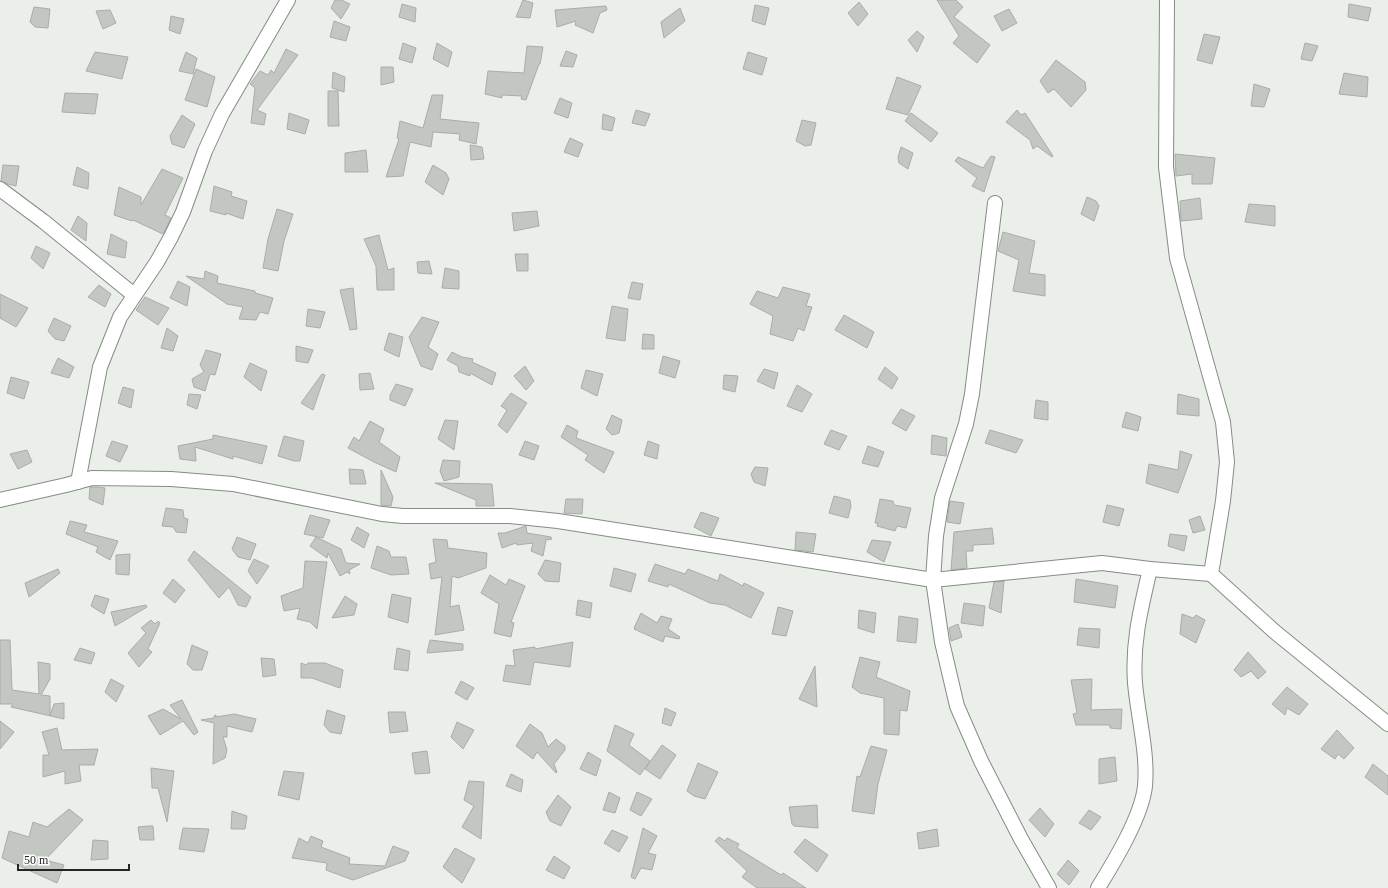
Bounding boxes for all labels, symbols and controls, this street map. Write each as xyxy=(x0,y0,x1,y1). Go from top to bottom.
scale bar xyxy=(18,846,129,872)
text: 50 m xyxy=(24,853,49,867)

